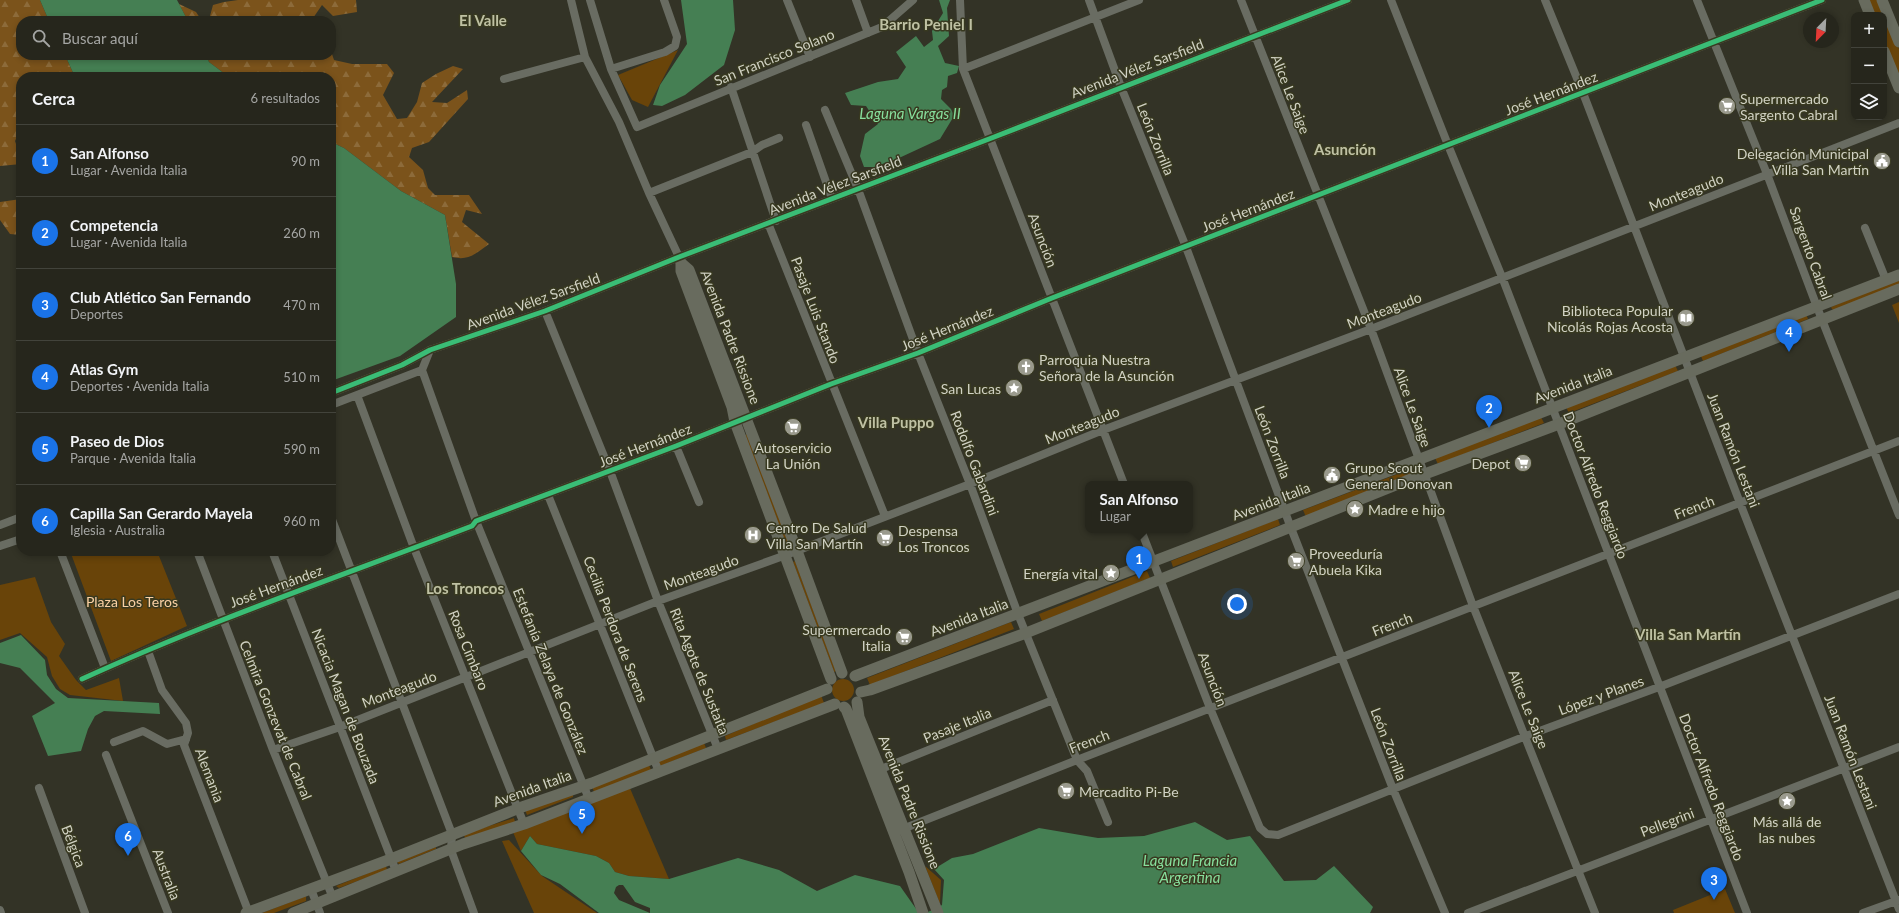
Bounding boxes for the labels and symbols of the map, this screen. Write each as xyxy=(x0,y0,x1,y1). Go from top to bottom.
district label: El Valle xyxy=(459,11,507,29)
north arrow xyxy=(1803,12,1839,48)
district label: Barrio Peniel I xyxy=(879,15,973,33)
street label: San Francisco Solano xyxy=(711,25,837,89)
street label: Avenida Vélez Sarsfield xyxy=(1068,35,1206,101)
street label: Alice Le Saige xyxy=(1268,52,1314,136)
street label: José Hernández xyxy=(1502,68,1600,118)
place label: Supermercado Sargento Cabral xyxy=(1740,90,1838,123)
supermarket icon: Supermercado Sargento Cabral xyxy=(1717,96,1737,116)
street label: León Zorrilla xyxy=(1134,100,1178,178)
water label: Laguna Vargas II xyxy=(859,104,961,122)
district label: Asunción xyxy=(1313,140,1376,158)
place label: Delegación Municipal Villa San Martín xyxy=(1737,145,1869,178)
public building icon: Delegación Municipal Villa San Martín xyxy=(1872,151,1892,171)
street label: Avenida Vélez Sarsfield xyxy=(766,152,904,218)
street label: Monteagudo xyxy=(1646,169,1726,215)
street label: José Hernández xyxy=(1199,185,1297,235)
street label: Sargento Cabral xyxy=(1786,204,1836,302)
street label: Asunción xyxy=(1025,210,1061,270)
street label: Pasaje Luis Stando xyxy=(788,254,844,366)
street label: Avenida Padre Rissione xyxy=(698,268,764,406)
street label: Avenida Vélez Sarsfield xyxy=(464,269,602,333)
street label: Monteagudo xyxy=(1344,288,1424,332)
street label: José Hernández xyxy=(898,302,996,354)
place label: Biblioteca Popular Nicolás Rojas Acosta xyxy=(1547,302,1673,335)
library icon: Biblioteca Popular Nicolás Rojas Acosta xyxy=(1676,308,1696,328)
pin: 4 xyxy=(1776,319,1802,352)
place label: Parroquia Nuestra Señora de la Asunción xyxy=(1039,351,1174,384)
church icon: Parroquia Nuestra Señora de la Asunción xyxy=(1016,357,1036,377)
street label: Avenida Italia xyxy=(1532,361,1614,407)
street label: Alice Le Saige xyxy=(1391,365,1435,449)
place icon: San Lucas xyxy=(1004,378,1024,398)
place label: San Lucas xyxy=(941,380,1001,397)
street label: Juan Ramón Lestani xyxy=(1704,390,1764,510)
pin: 2 xyxy=(1476,395,1502,428)
street label: Monteagudo xyxy=(1042,402,1122,448)
street label: León Zorrilla xyxy=(1251,403,1295,481)
street label: Rodolfo Gabardini xyxy=(947,408,1003,518)
street label: Doctor Alfredo Reggiardo xyxy=(1560,409,1632,561)
district label: Villa Puppo xyxy=(857,413,935,431)
supermarket icon: Autoservicio La Unión xyxy=(783,417,803,437)
street label: José Hernández xyxy=(596,420,694,470)
place label: Autoservicio La Unión xyxy=(754,439,832,472)
supermarket icon: Depot xyxy=(1513,453,1533,473)
place label: Depot xyxy=(1471,455,1510,472)
place label: Grupo Scout General Donovan xyxy=(1345,459,1452,492)
public building icon: Grupo Scout General Donovan xyxy=(1322,465,1342,485)
street label: Avenida Italia xyxy=(1230,478,1312,524)
street label: French xyxy=(1671,492,1717,522)
place icon: Madre e hijo xyxy=(1345,499,1365,519)
place label: Madre e hijo xyxy=(1368,501,1445,518)
place label: Centro De Salud Villa San Martín xyxy=(766,519,867,552)
place label: Despensa Los Troncos xyxy=(898,522,970,555)
hospital icon: Centro De Salud Villa San Martín xyxy=(743,525,763,545)
supermarket icon: Despensa Los Troncos xyxy=(875,528,895,548)
place label: Proveeduría Abuela Kika xyxy=(1309,545,1383,578)
pin: 1 xyxy=(1126,546,1152,579)
street label: Monteagudo xyxy=(661,551,741,593)
supermarket icon: Proveeduría Abuela Kika xyxy=(1286,551,1306,571)
street label: Cecilia Perdora de Serens xyxy=(580,553,652,705)
street label: José Hernández xyxy=(227,561,325,611)
place icon: Energía vital xyxy=(1101,563,1121,583)
place label: Energía vital xyxy=(1023,565,1098,582)
district label: Los Troncos xyxy=(426,579,504,597)
street label: Estefanía Zelaya de González xyxy=(510,585,592,757)
park label: Plaza Los Teros xyxy=(86,593,178,610)
street label: Avenida Italia xyxy=(928,594,1010,640)
your location xyxy=(1227,594,1247,614)
street label: Rita Agote de Sustaita xyxy=(667,605,733,737)
street label: Rosa Címbaro xyxy=(445,608,493,692)
street label: French xyxy=(1369,609,1415,639)
place label: Supermercado Italia xyxy=(802,621,891,654)
district label: Villa San Martín xyxy=(1634,625,1741,643)
street label: Nicacia Magan de Bouzada xyxy=(308,626,384,786)
supermarket icon: Supermercado Italia xyxy=(894,627,914,647)
street label: Celmira Gonzevat de Cabral xyxy=(236,638,316,802)
street label: Asunción xyxy=(1195,649,1231,709)
street label: Monteagudo xyxy=(359,667,439,711)
street label: Alice Le Saige xyxy=(1505,667,1553,751)
street label: López y Planes xyxy=(1556,672,1646,718)
street label: Juan Ramón Lestani xyxy=(1821,692,1881,812)
street label: Pasaje Italia xyxy=(921,704,994,746)
street label: León Zorrilla xyxy=(1367,705,1411,783)
street label: Doctor Alfredo Reggiardo xyxy=(1676,711,1748,863)
street label: French xyxy=(1066,726,1112,756)
street label: Avenida Padre Rissione xyxy=(875,733,945,871)
street label: Alemania xyxy=(192,745,228,805)
street label: Avenida Italia xyxy=(490,766,574,810)
supermarket icon: Mercadito Pi-Be xyxy=(1056,781,1076,801)
place label: Mercadito Pi-Be xyxy=(1079,783,1179,800)
place icon: Más allá de las nubes xyxy=(1777,791,1797,811)
pin: 5 xyxy=(569,801,595,834)
street label: Pellegrini xyxy=(1638,804,1696,840)
place label: Más allá de las nubes xyxy=(1753,813,1821,846)
street label: Bélgica xyxy=(58,822,90,870)
pin: 6 xyxy=(115,823,141,856)
street label: Australia xyxy=(149,846,185,902)
water label: Laguna Francia Argentina xyxy=(1143,851,1238,886)
pin: 3 xyxy=(1701,867,1727,900)

